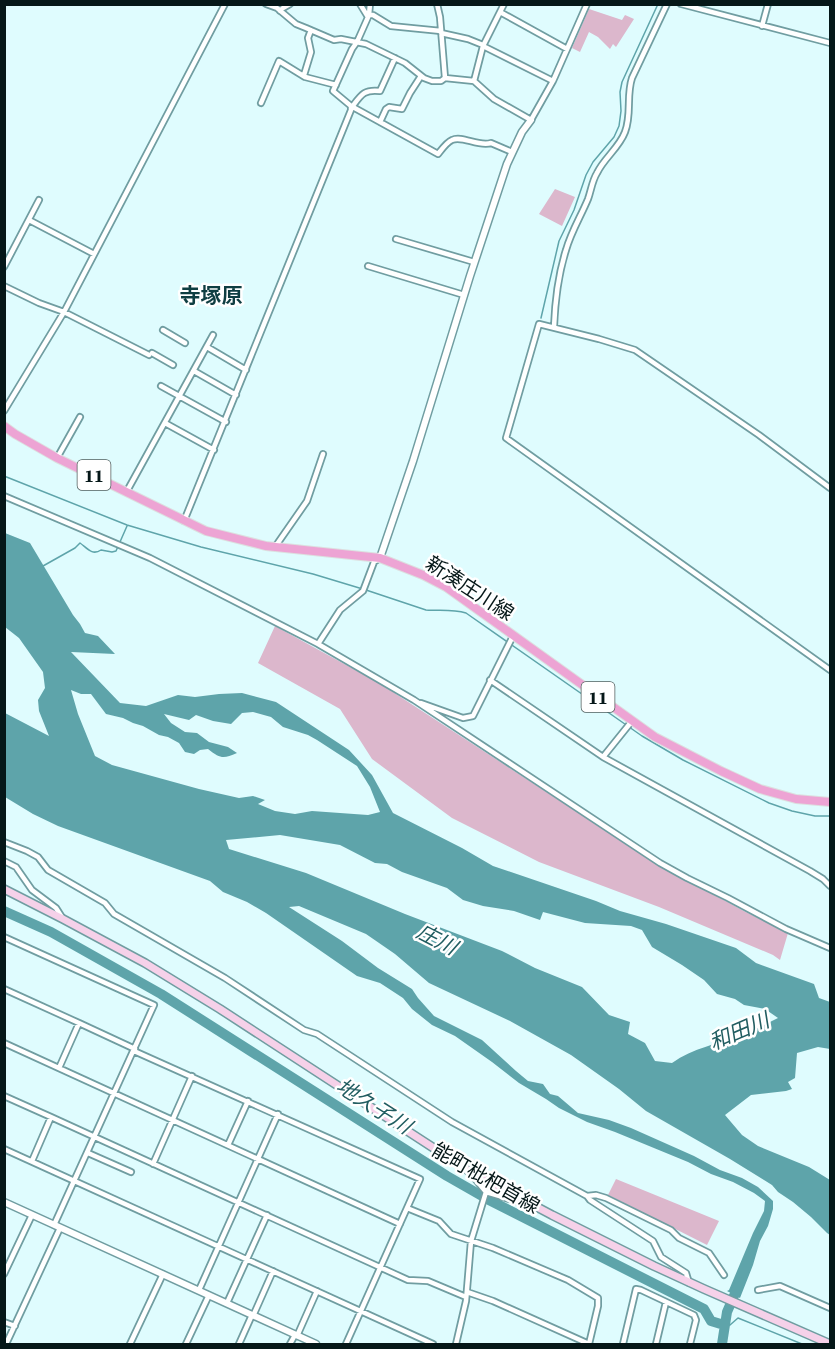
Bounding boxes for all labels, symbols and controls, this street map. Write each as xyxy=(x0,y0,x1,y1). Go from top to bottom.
district label: 寺塚原 xyxy=(180,281,243,310)
road number: 11 xyxy=(78,460,110,490)
street label: 新湊庄川線 xyxy=(420,549,520,627)
road number: 11 xyxy=(582,682,614,712)
water label: 庄川 xyxy=(412,917,464,962)
water label: 和田川 xyxy=(704,1005,776,1057)
water label: 地久子川 xyxy=(331,1071,419,1142)
street label: 能町枇杷首線 xyxy=(427,1136,545,1220)

